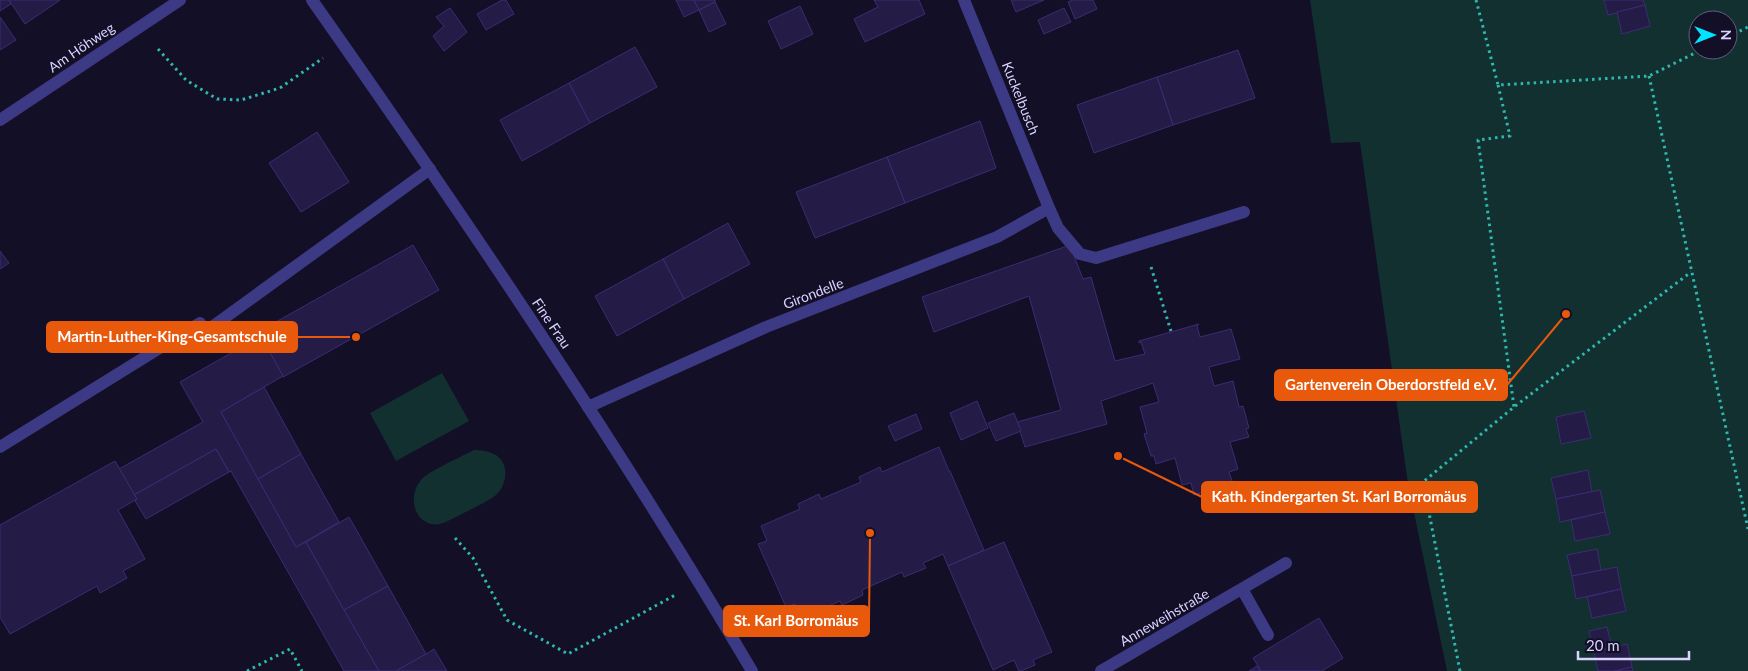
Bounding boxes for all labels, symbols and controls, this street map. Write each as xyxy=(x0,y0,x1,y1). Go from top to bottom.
north arrow xyxy=(1688,10,1738,60)
street label: Am Höhweg xyxy=(45,19,117,75)
text: N xyxy=(1718,30,1735,40)
street label: Kuckelbusch xyxy=(999,59,1043,137)
street label: Girondelle xyxy=(780,274,846,312)
street label: Fine Frau xyxy=(529,295,575,351)
callout: Martin-Luther-King-Gesamtschule xyxy=(47,322,297,352)
text: Martin-Luther-King-Gesamtschule xyxy=(57,327,287,345)
callout: Gartenverein Oberdorstfeld e.V. xyxy=(1275,370,1507,400)
text: Gartenverein Oberdorstfeld e.V. xyxy=(1285,375,1497,393)
callout: Kath. Kindergarten St. Karl Borromäus xyxy=(1202,482,1477,512)
text: Kath. Kindergarten St. Karl Borromäus xyxy=(1211,487,1467,505)
street label: Anneweihstraße xyxy=(1116,585,1212,649)
callout: St. Karl Borromäus xyxy=(724,606,869,636)
text: St. Karl Borromäus xyxy=(734,611,859,629)
scale bar xyxy=(1578,628,1689,660)
text: 20 m xyxy=(1586,636,1620,654)

